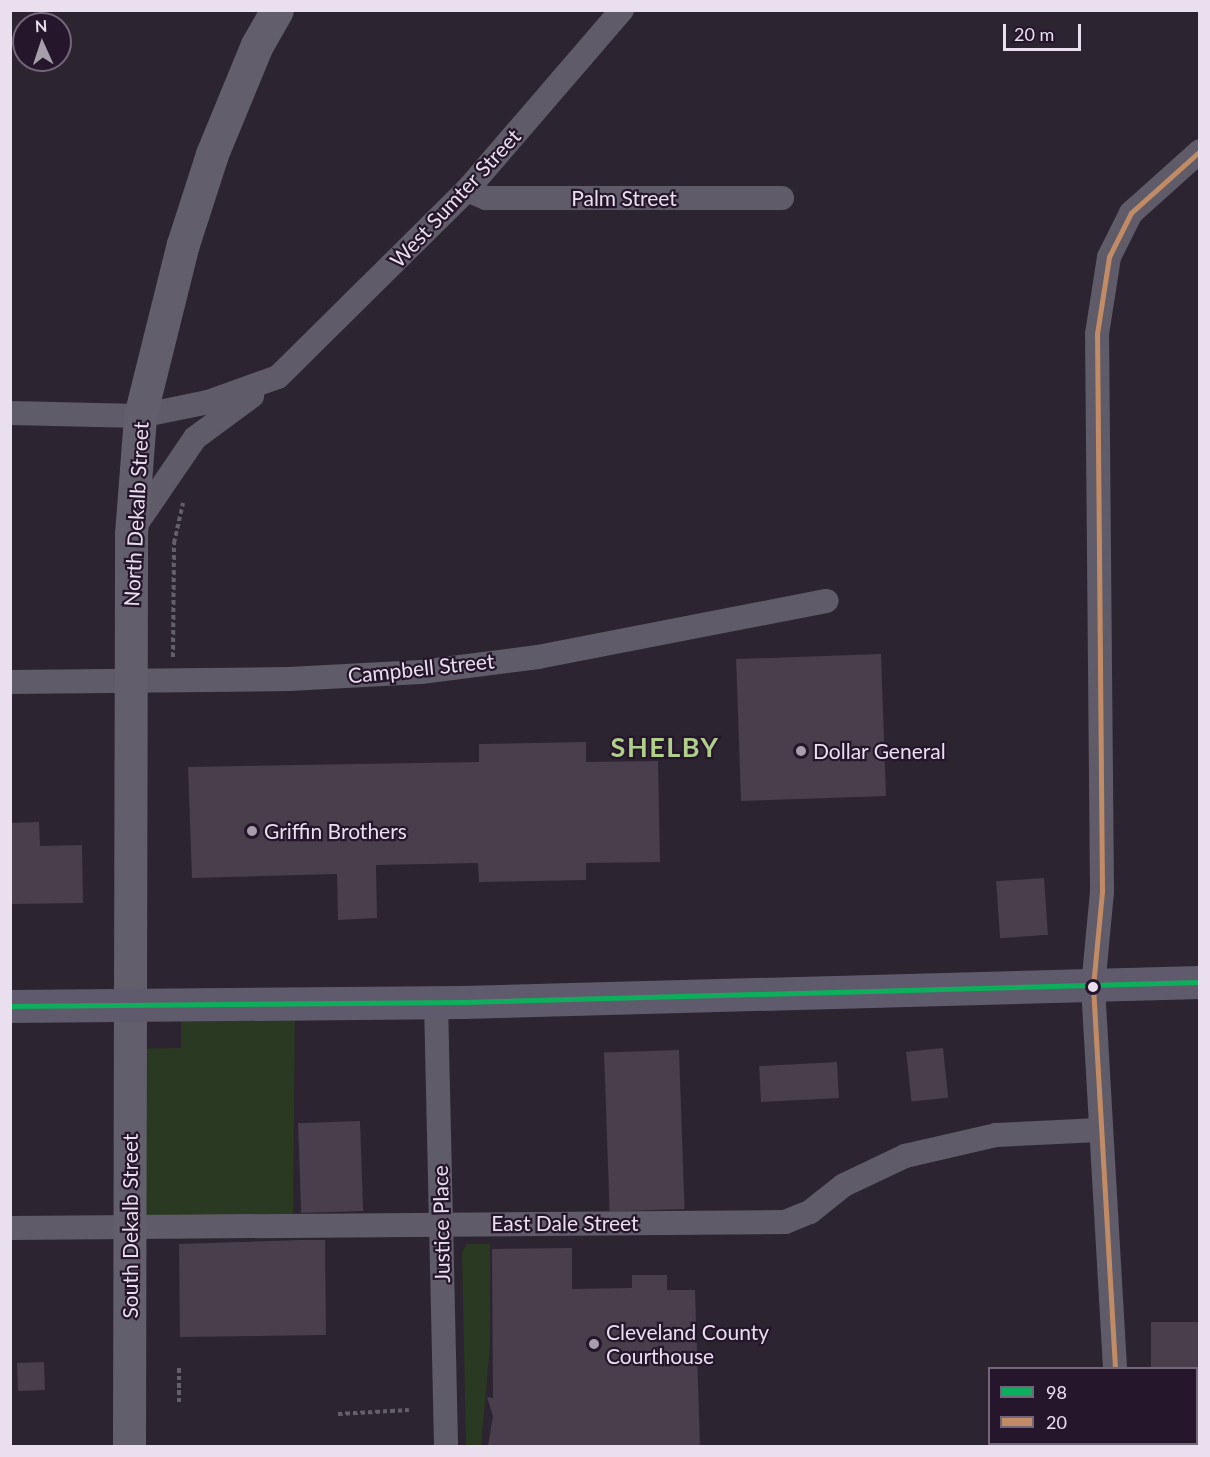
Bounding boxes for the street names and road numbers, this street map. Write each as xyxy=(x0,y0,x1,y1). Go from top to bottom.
street label: West Sumter Street xyxy=(384,123,526,273)
street label: Palm Street xyxy=(571,185,677,211)
street label: North Dekalb Street xyxy=(119,421,153,607)
street label: Campbell Street xyxy=(347,648,495,688)
street label: South Dekalb Street xyxy=(117,1134,143,1318)
street label: Justice Place xyxy=(427,1165,455,1283)
street label: East Dale Street xyxy=(491,1210,639,1236)

